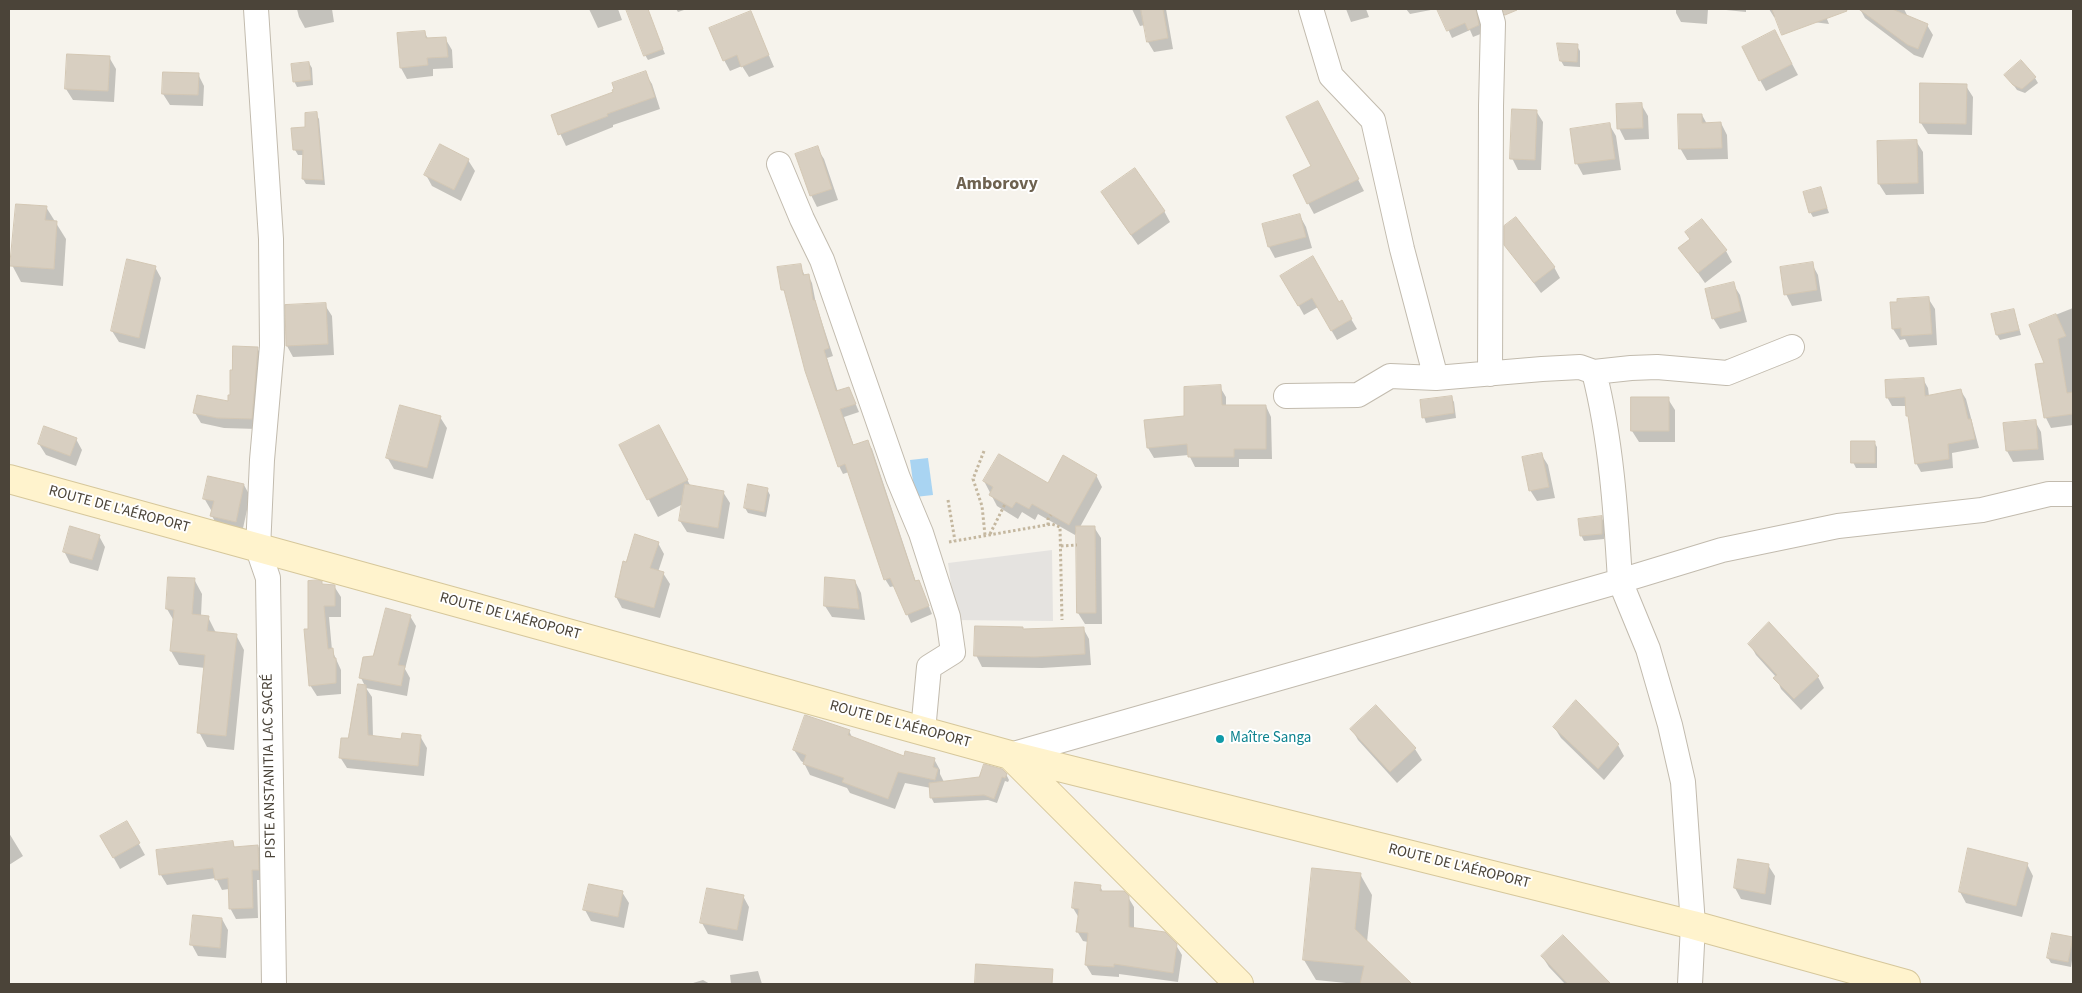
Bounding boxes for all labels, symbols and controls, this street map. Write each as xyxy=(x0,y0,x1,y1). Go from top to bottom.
district label: Amborovy xyxy=(956,174,1038,196)
street label: ROUTE DE L'AÉROPORT xyxy=(46,482,192,538)
street label: ROUTE DE L'AÉROPORT xyxy=(437,589,583,645)
street label: PISTE ANSTANITIA LAC SACRÉ xyxy=(259,673,281,859)
street label: ROUTE DE L'AÉROPORT xyxy=(827,697,973,753)
place label: Maître Sanga xyxy=(1230,730,1311,748)
marker: Maître Sanga xyxy=(1214,733,1226,745)
street label: ROUTE DE L'AÉROPORT xyxy=(1386,841,1532,893)

